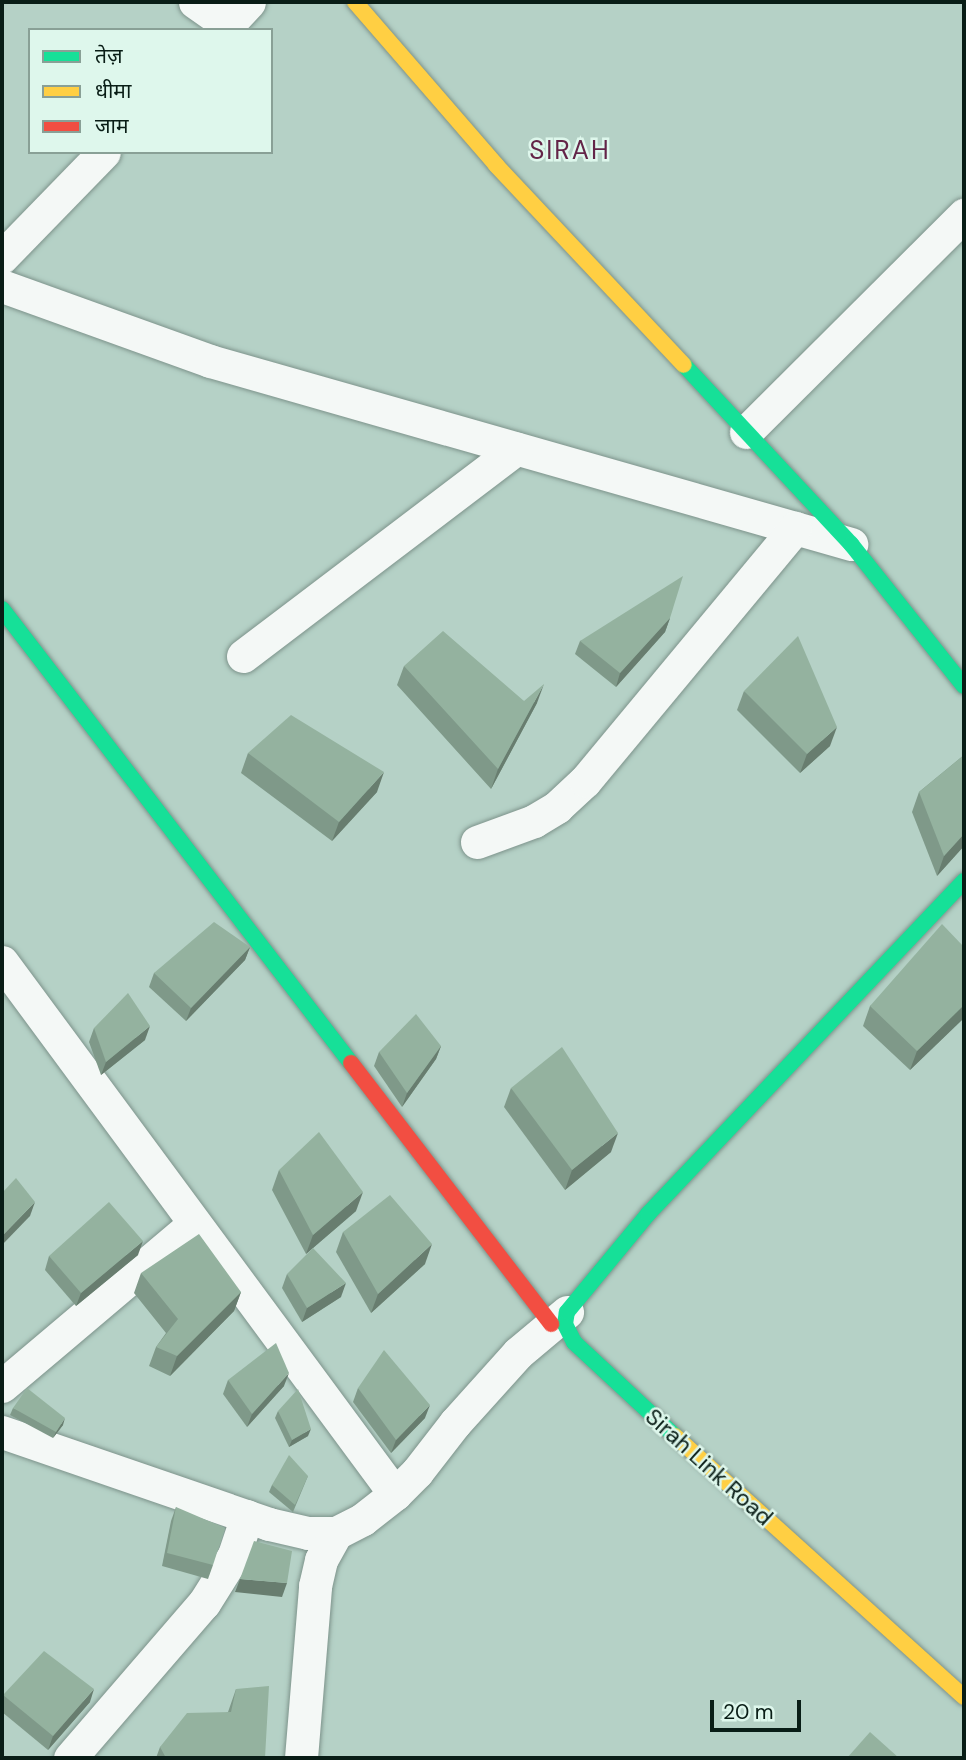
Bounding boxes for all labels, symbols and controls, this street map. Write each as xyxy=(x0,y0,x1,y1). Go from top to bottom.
legend xyxy=(28,28,273,154)
text: तेज़ xyxy=(95,42,123,70)
text: धीमा xyxy=(95,77,131,105)
text: जाम xyxy=(95,112,129,140)
district label: SIRAH xyxy=(530,135,610,167)
street label: Sirah Link Road xyxy=(640,1403,778,1531)
scale bar xyxy=(714,1686,805,1730)
text: 20 m xyxy=(723,1698,774,1726)

